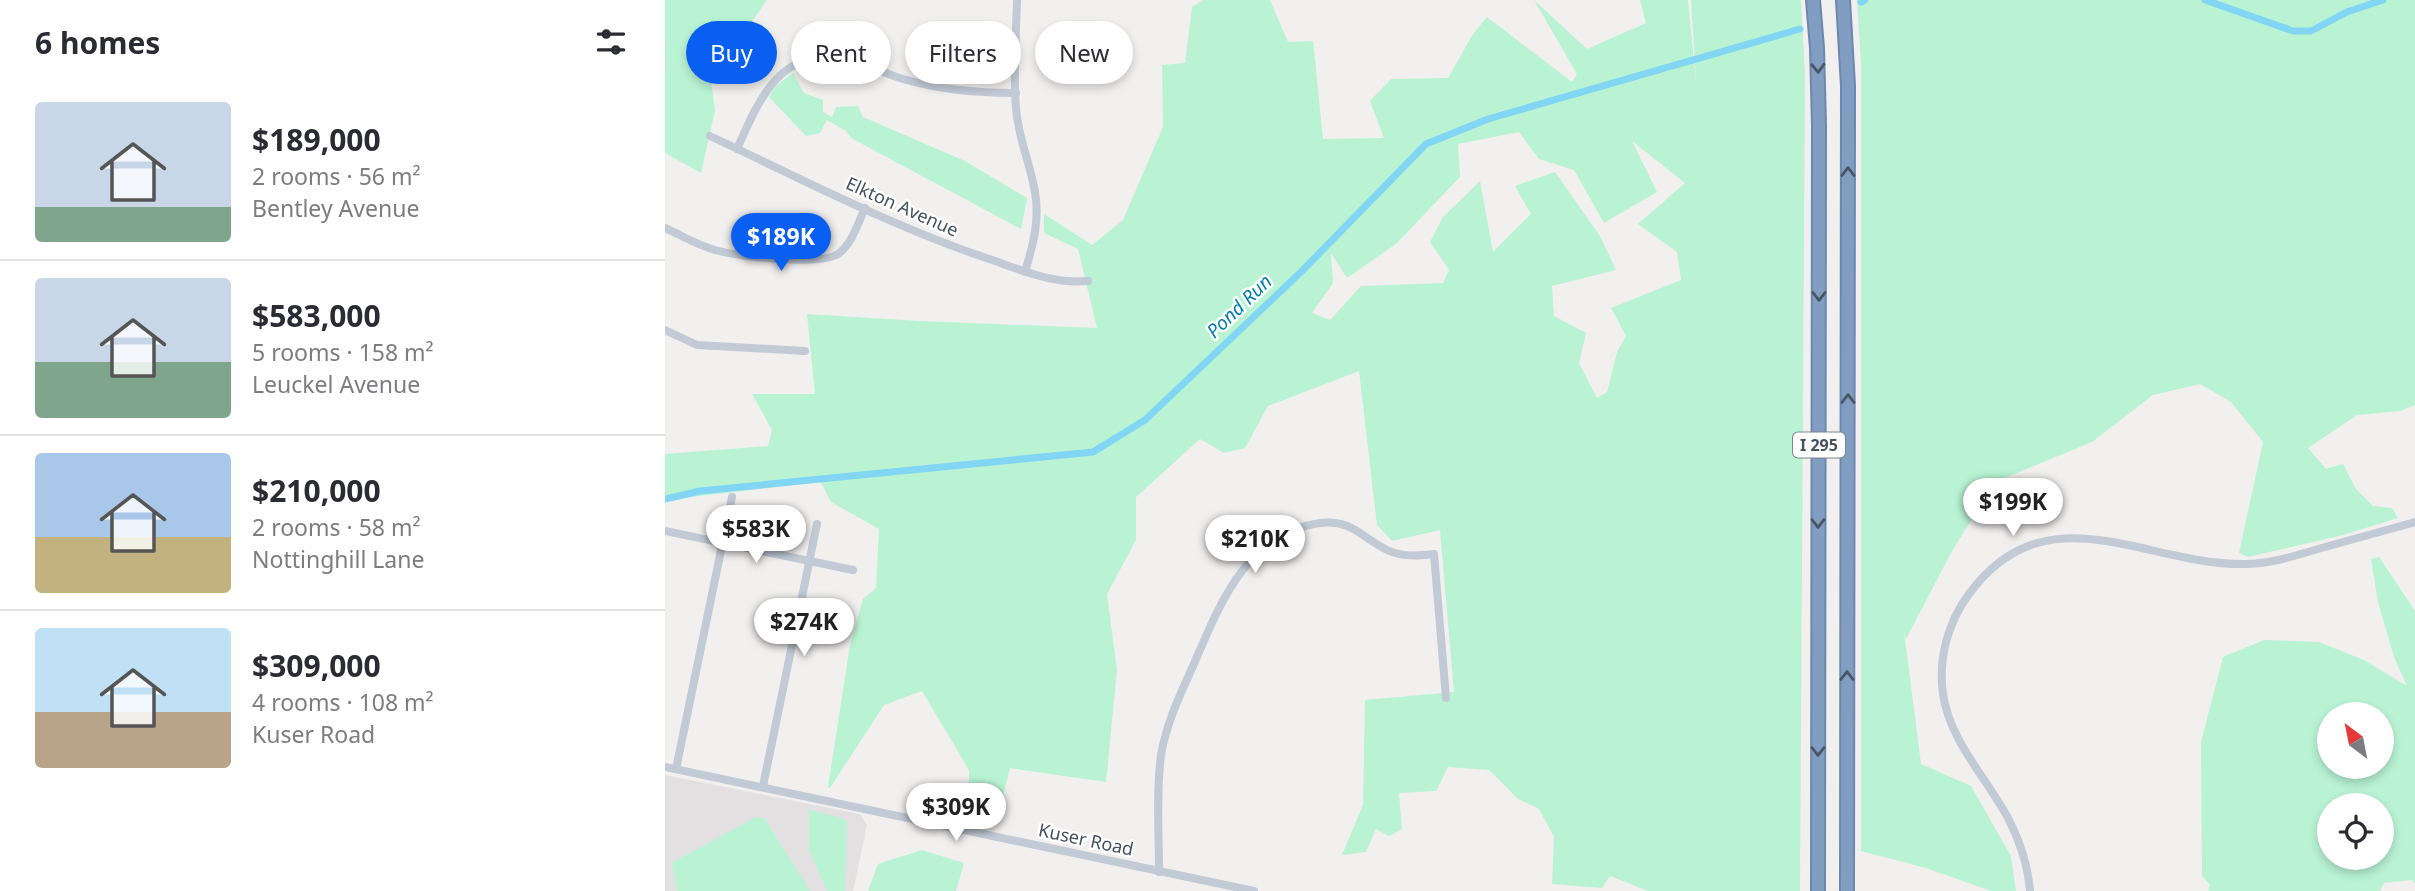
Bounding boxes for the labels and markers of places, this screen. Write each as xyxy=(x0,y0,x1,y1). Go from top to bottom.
pin: $189K xyxy=(732,214,830,273)
pin: $199K xyxy=(1964,478,2062,538)
pin: $583K xyxy=(707,505,805,565)
pin: $210K xyxy=(1206,516,1304,575)
pin: $274K xyxy=(755,598,853,658)
pin: $309K xyxy=(907,784,1005,843)

